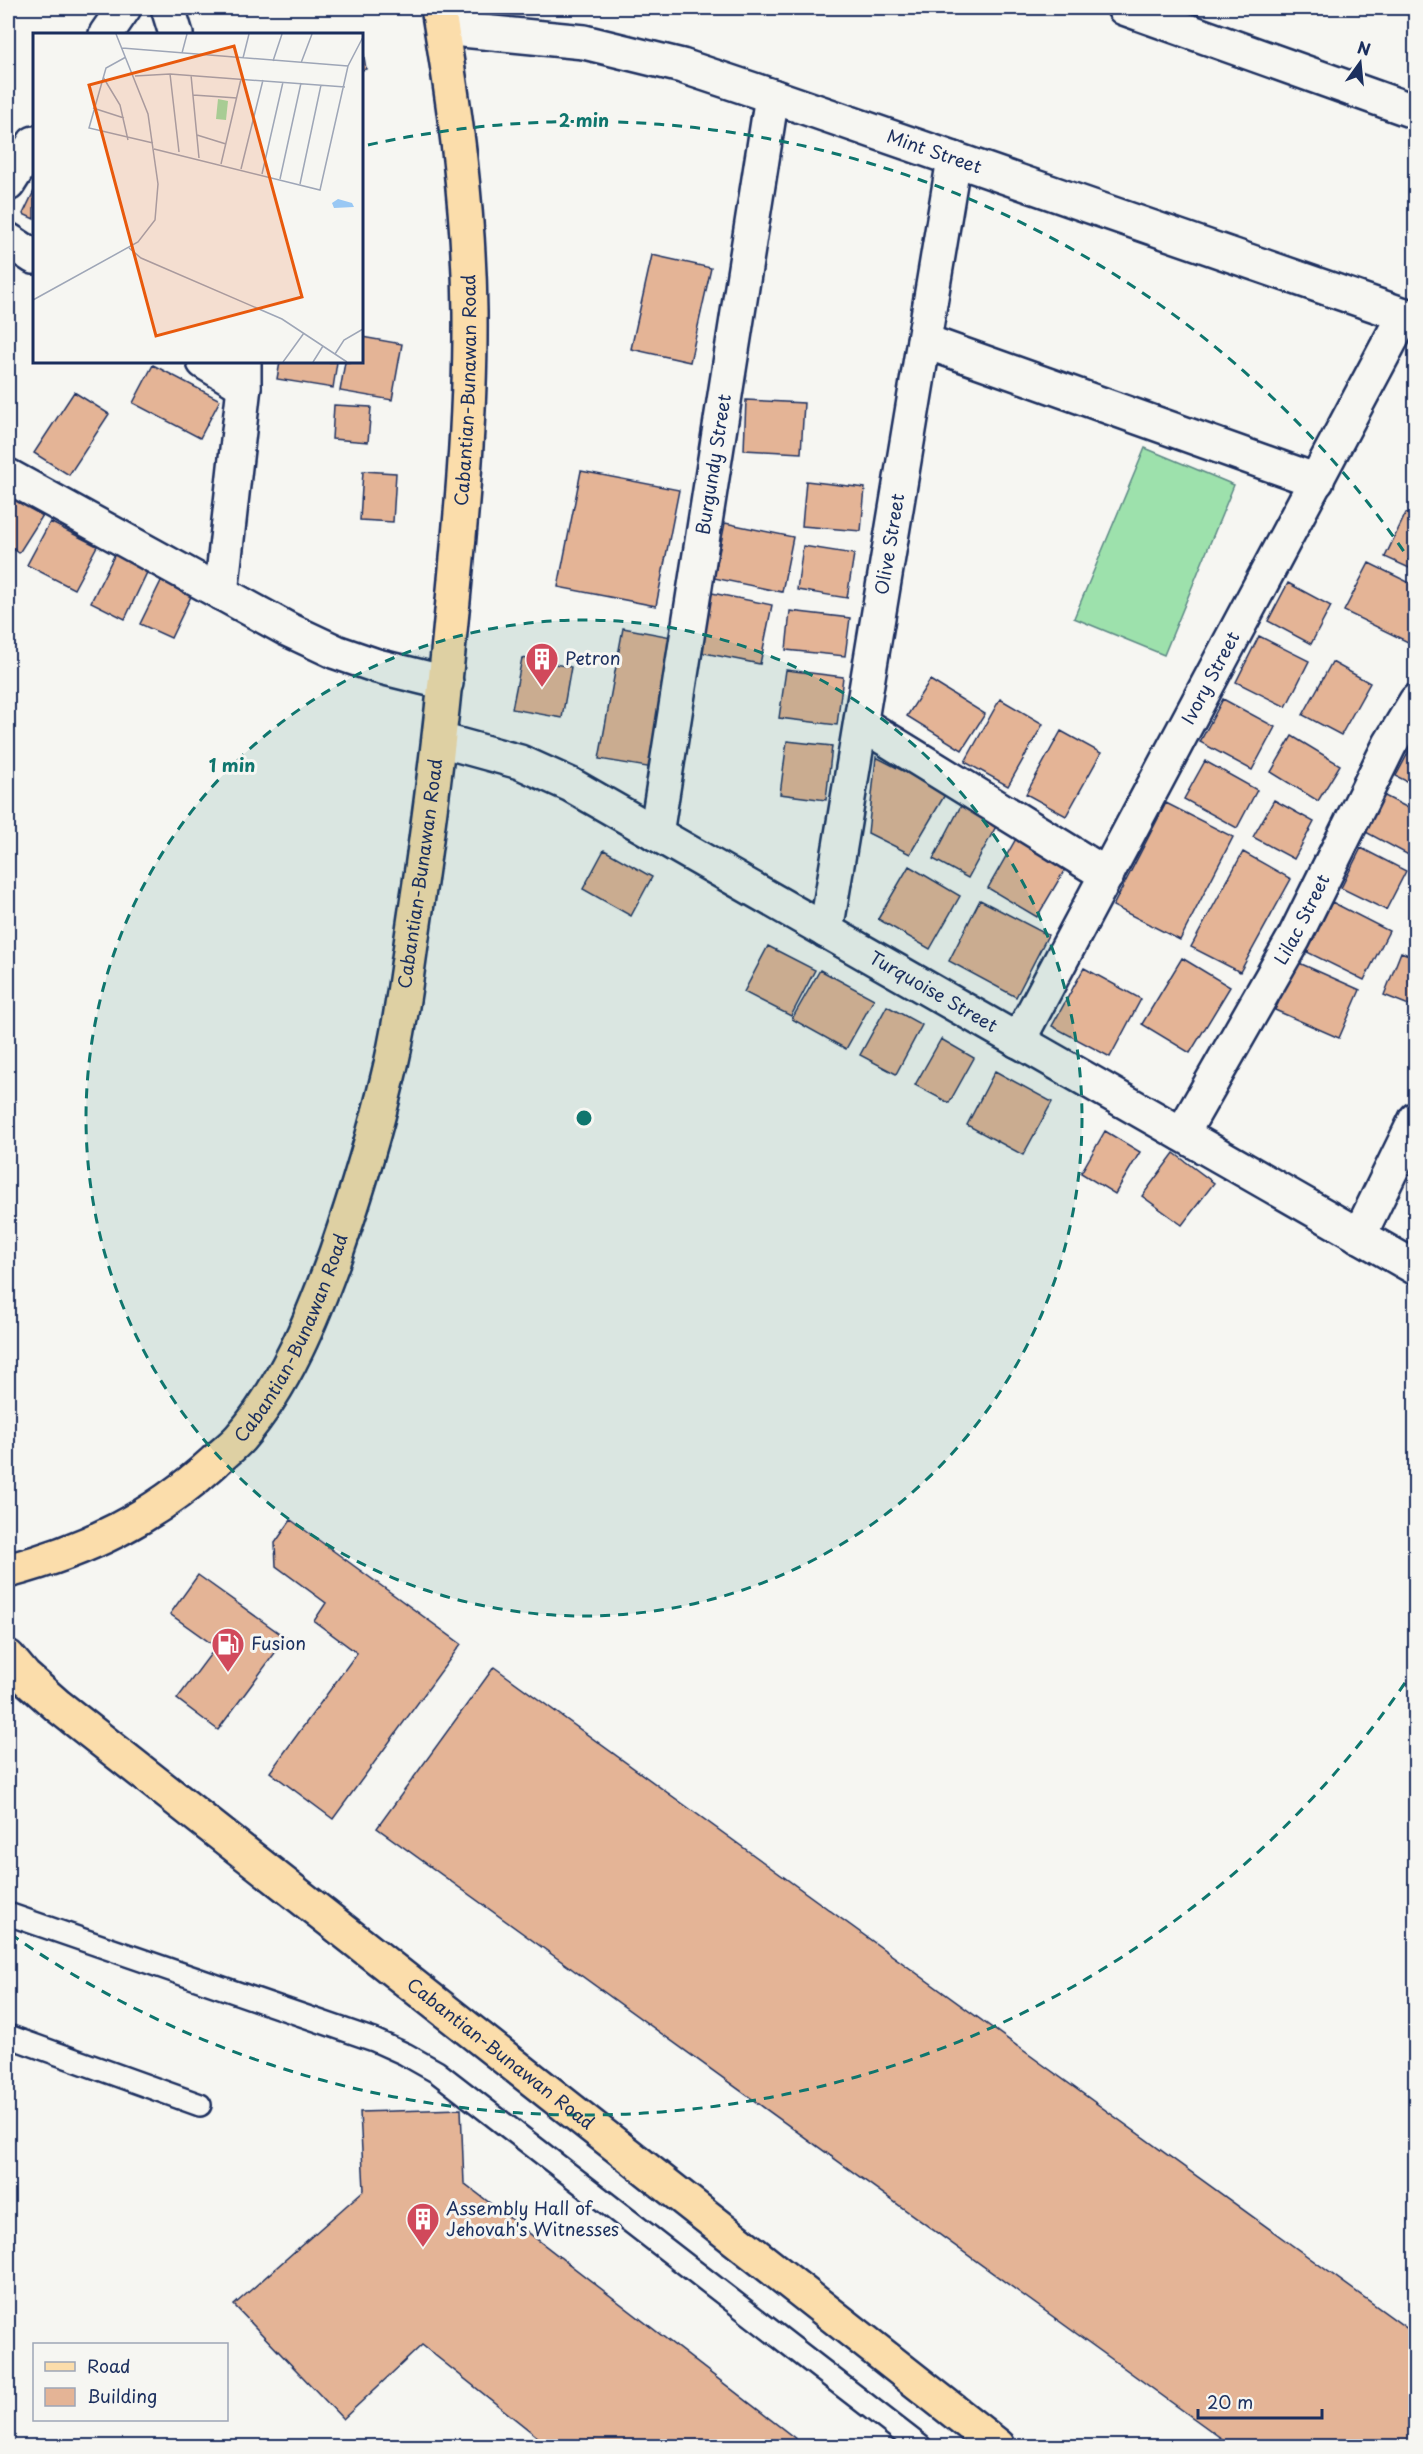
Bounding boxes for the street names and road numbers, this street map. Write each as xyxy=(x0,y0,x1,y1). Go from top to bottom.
street label: Mint Street xyxy=(883,122,986,180)
street label: Cabantian-Bunawan Road xyxy=(447,274,482,507)
street label: Burgundy Street xyxy=(688,392,737,537)
street label: Olive Street xyxy=(867,491,910,597)
street label: Ivory Street xyxy=(1174,626,1245,729)
street label: Cabantian-Bunawan Road xyxy=(390,757,448,990)
street label: Lilac Street xyxy=(1267,869,1336,969)
street label: Turquoise Street xyxy=(865,943,1003,1038)
street label: Cabantian-Bunawan Road xyxy=(227,1230,354,1448)
street label: Cabantian-Bunawan Road xyxy=(402,1971,601,2135)

